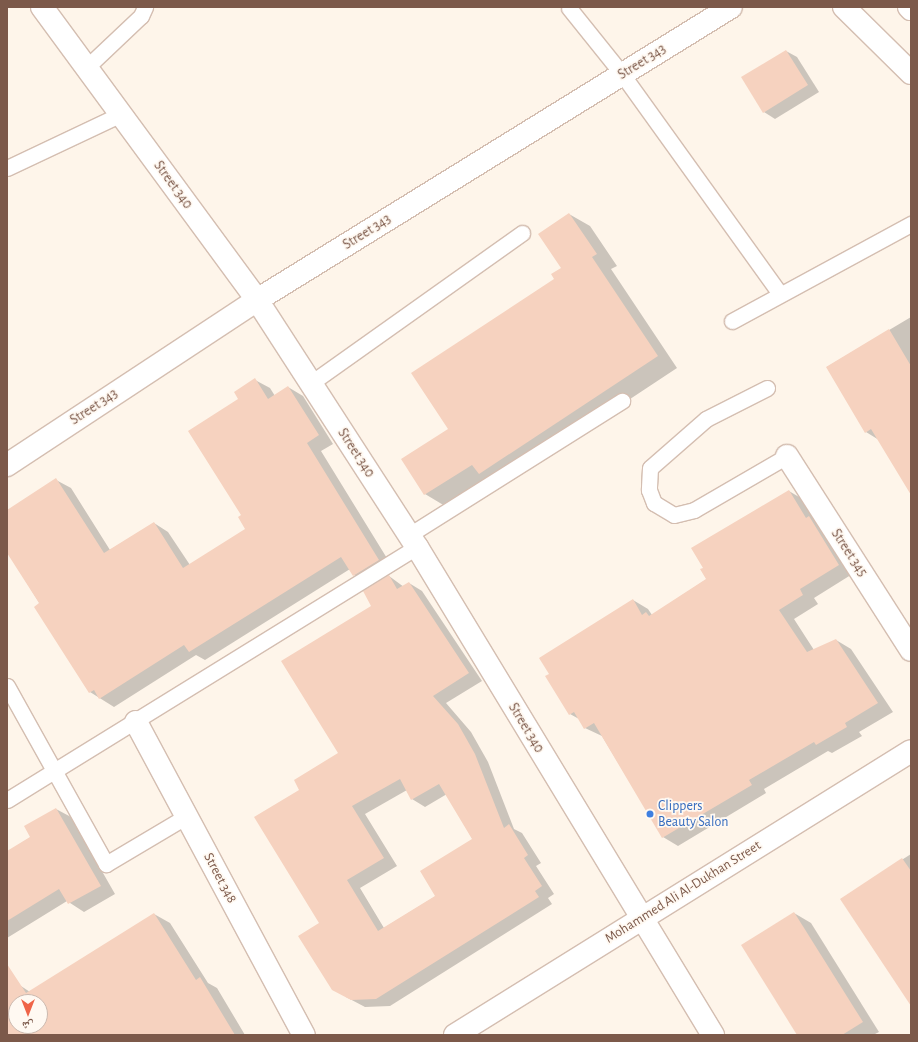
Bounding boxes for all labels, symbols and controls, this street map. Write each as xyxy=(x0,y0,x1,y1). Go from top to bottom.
street label: Street 343 xyxy=(615,41,669,83)
street label: Street 340 xyxy=(150,158,196,212)
street label: Street 343 xyxy=(340,211,394,253)
street label: Street 343 xyxy=(67,385,121,429)
street label: Street 340 xyxy=(334,425,378,481)
street label: Street 345 xyxy=(827,526,871,580)
street label: Street 340 xyxy=(505,700,547,756)
place label: Clippers Beauty Salon xyxy=(658,798,728,830)
marker: Clippers Beauty Salon xyxy=(645,809,655,819)
street label: Mohammed Ali Al-Dukhan Street xyxy=(602,837,764,947)
street label: Street 348 xyxy=(200,850,240,906)
north arrow xyxy=(8,994,48,1034)
text: ش xyxy=(22,1020,34,1031)

